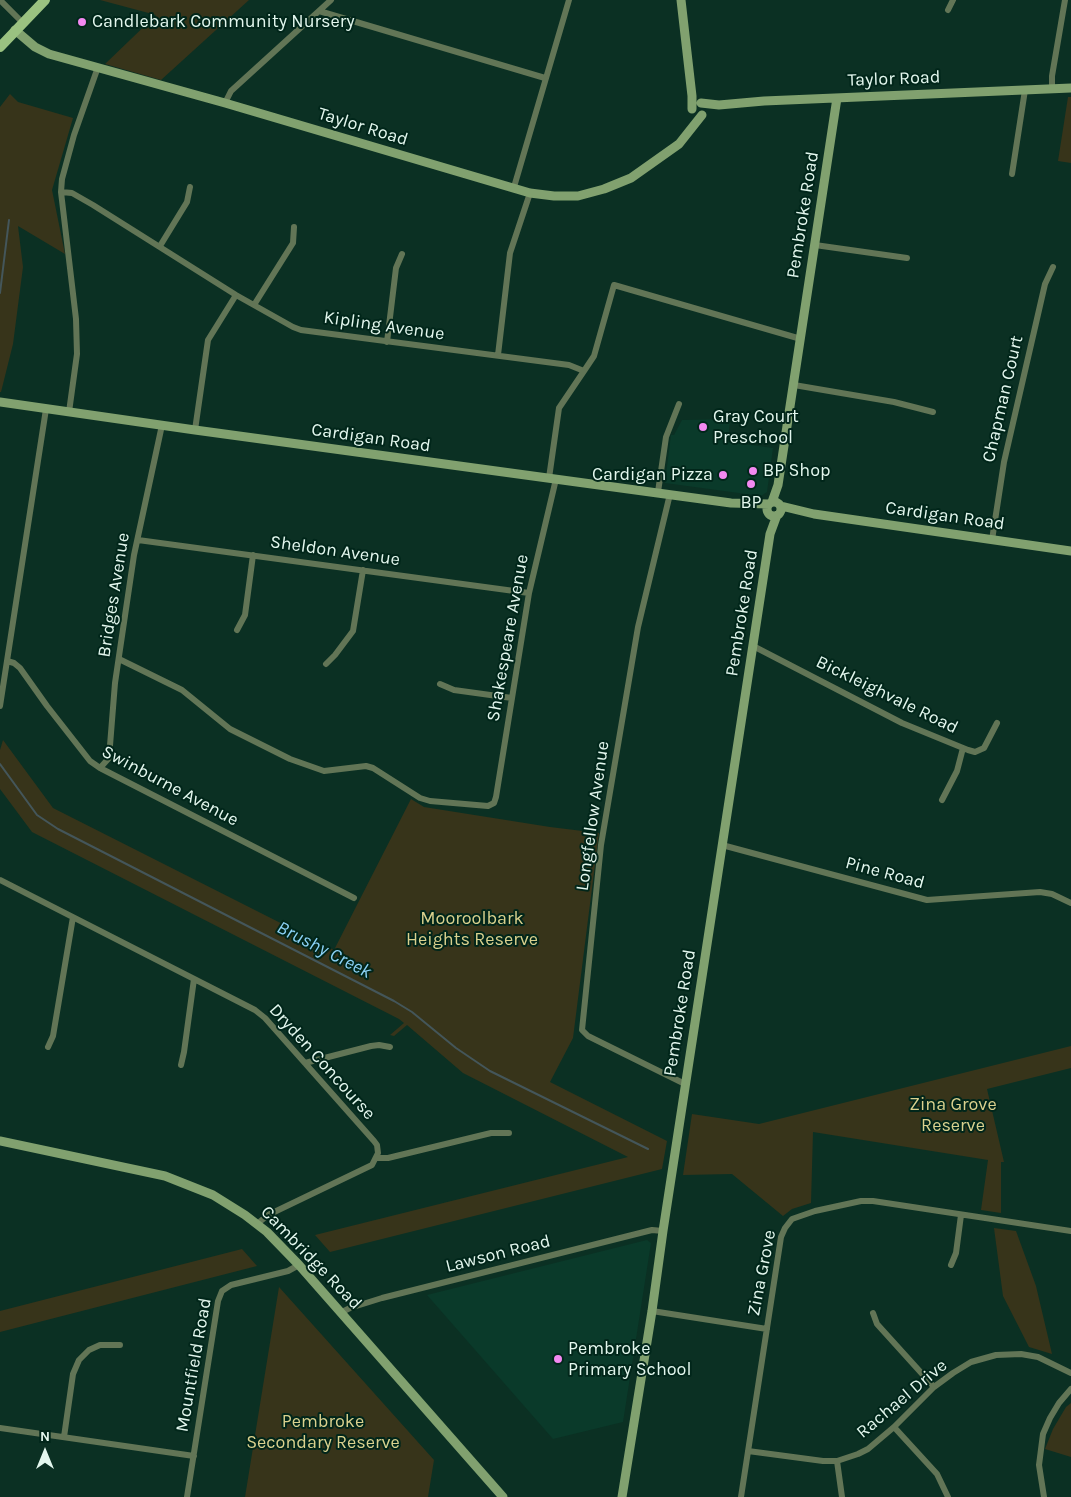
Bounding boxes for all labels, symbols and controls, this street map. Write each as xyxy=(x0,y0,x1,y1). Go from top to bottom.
place label: Candlebark Community Nursery xyxy=(92,11,355,33)
marker: Candlebark Community Nursery xyxy=(76,16,88,28)
street label: Taylor Road xyxy=(847,67,941,91)
street label: Taylor Road xyxy=(315,103,411,151)
street label: Pembroke Road xyxy=(782,150,824,280)
street label: Kipling Avenue xyxy=(322,307,446,345)
street label: Chapman Court xyxy=(978,334,1028,464)
place label: Gray Court Preschool xyxy=(713,406,799,448)
street label: Cardigan Road xyxy=(310,419,432,457)
marker: Gray Court Preschool xyxy=(697,421,709,433)
place label: BP Shop xyxy=(763,460,831,482)
place label: Cardigan Pizza xyxy=(592,464,713,486)
marker: BP Shop xyxy=(747,465,759,477)
marker: Cardigan Pizza xyxy=(717,469,729,481)
marker: BP xyxy=(745,478,757,490)
place label: BP xyxy=(740,492,762,514)
street label: Cardigan Road xyxy=(884,497,1006,535)
street label: Bridges Avenue xyxy=(93,531,135,659)
street label: Sheldon Avenue xyxy=(269,531,401,571)
street label: Pembroke Road xyxy=(721,548,763,678)
street label: Shakespeare Avenue xyxy=(483,553,533,723)
street label: Bickleighvale Road xyxy=(812,651,962,739)
street label: Longfellow Avenue xyxy=(572,740,614,892)
street label: Swinburne Avenue xyxy=(98,741,242,831)
street label: Pine Road xyxy=(843,852,927,894)
park label: Mooroolbark Heights Reserve xyxy=(406,908,538,951)
water label: Brushy Creek xyxy=(273,916,375,984)
street label: Pembroke Road xyxy=(659,948,701,1078)
street label: Dryden Concourse xyxy=(264,999,380,1125)
park label: Zina Grove Reserve xyxy=(909,1094,997,1136)
street label: Cambridge Road xyxy=(256,1202,366,1314)
street label: Zina Grove xyxy=(743,1228,781,1318)
street label: Lawson Road xyxy=(443,1231,553,1277)
street label: Mountfield Road xyxy=(172,1296,216,1434)
place label: Pembroke Primary School xyxy=(568,1338,691,1380)
marker: Pembroke Primary School xyxy=(552,1353,564,1365)
street label: Rachael Drive xyxy=(852,1355,952,1443)
park label: Pembroke Secondary Reserve xyxy=(246,1411,400,1454)
north arrow xyxy=(20,1427,70,1477)
text: N xyxy=(40,1428,50,1445)

